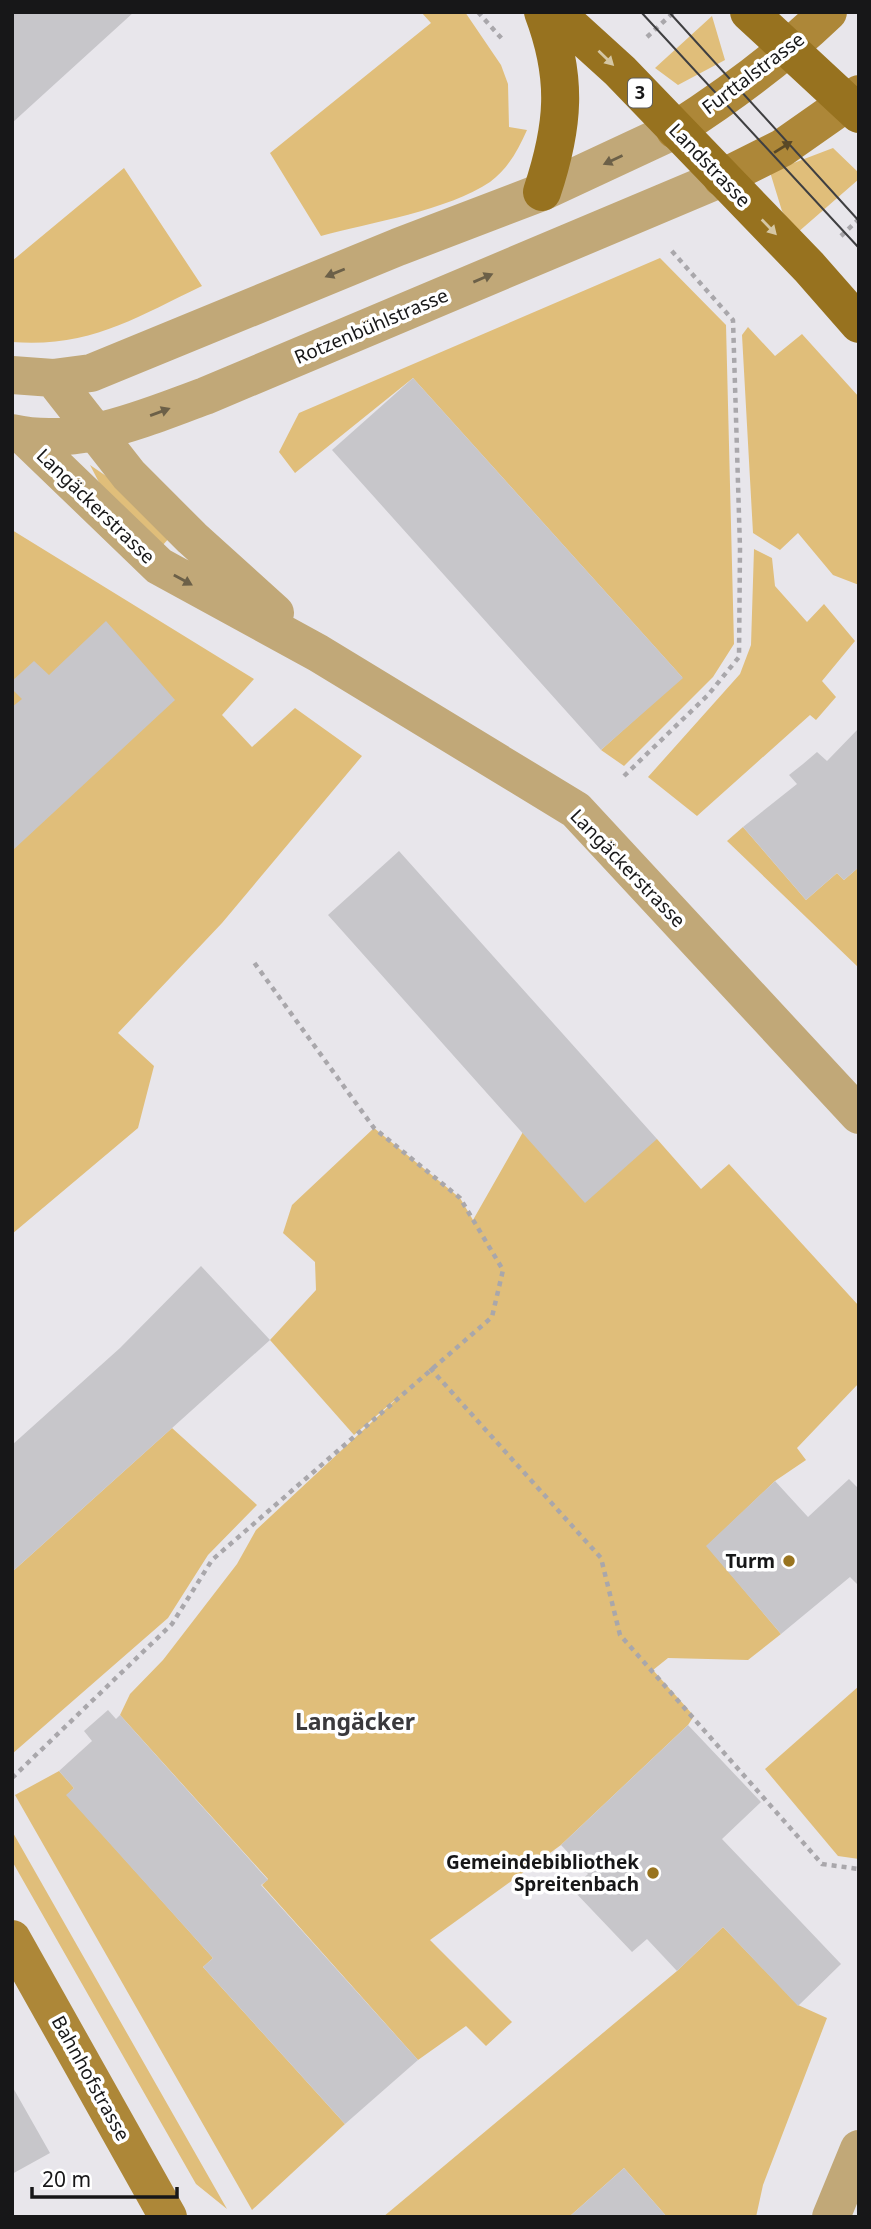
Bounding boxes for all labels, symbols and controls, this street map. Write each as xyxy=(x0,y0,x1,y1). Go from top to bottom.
street label: Furttalstrasse xyxy=(697,26,809,120)
one-way arrow xyxy=(597,49,614,66)
road number: 3 xyxy=(628,78,652,108)
street label: Landstrasse xyxy=(663,117,757,213)
one-way arrow xyxy=(773,141,792,154)
one-way arrow xyxy=(603,154,624,165)
one-way arrow xyxy=(761,218,778,235)
one-way arrow xyxy=(324,268,345,279)
one-way arrow xyxy=(473,273,494,284)
street label: Rotzenbühlstrasse xyxy=(290,282,452,370)
one-way arrow xyxy=(150,406,171,417)
street label: Langäckerstrasse xyxy=(31,443,161,569)
one-way arrow xyxy=(173,574,193,585)
street label: Langäckerstrasse xyxy=(565,803,691,933)
place label: Turm xyxy=(726,1548,775,1574)
marker: Turm xyxy=(781,1553,797,1569)
district label: Langäcker xyxy=(295,1705,415,1737)
place label: Gemeindebibliothek Spreitenbach xyxy=(446,1849,639,1897)
marker: Gemeindebibliothek Spreitenbach xyxy=(645,1865,661,1881)
street label: Bahnhofstrasse xyxy=(46,2011,136,2145)
scale bar xyxy=(32,2156,177,2200)
text: 20 m xyxy=(42,2165,91,2193)

